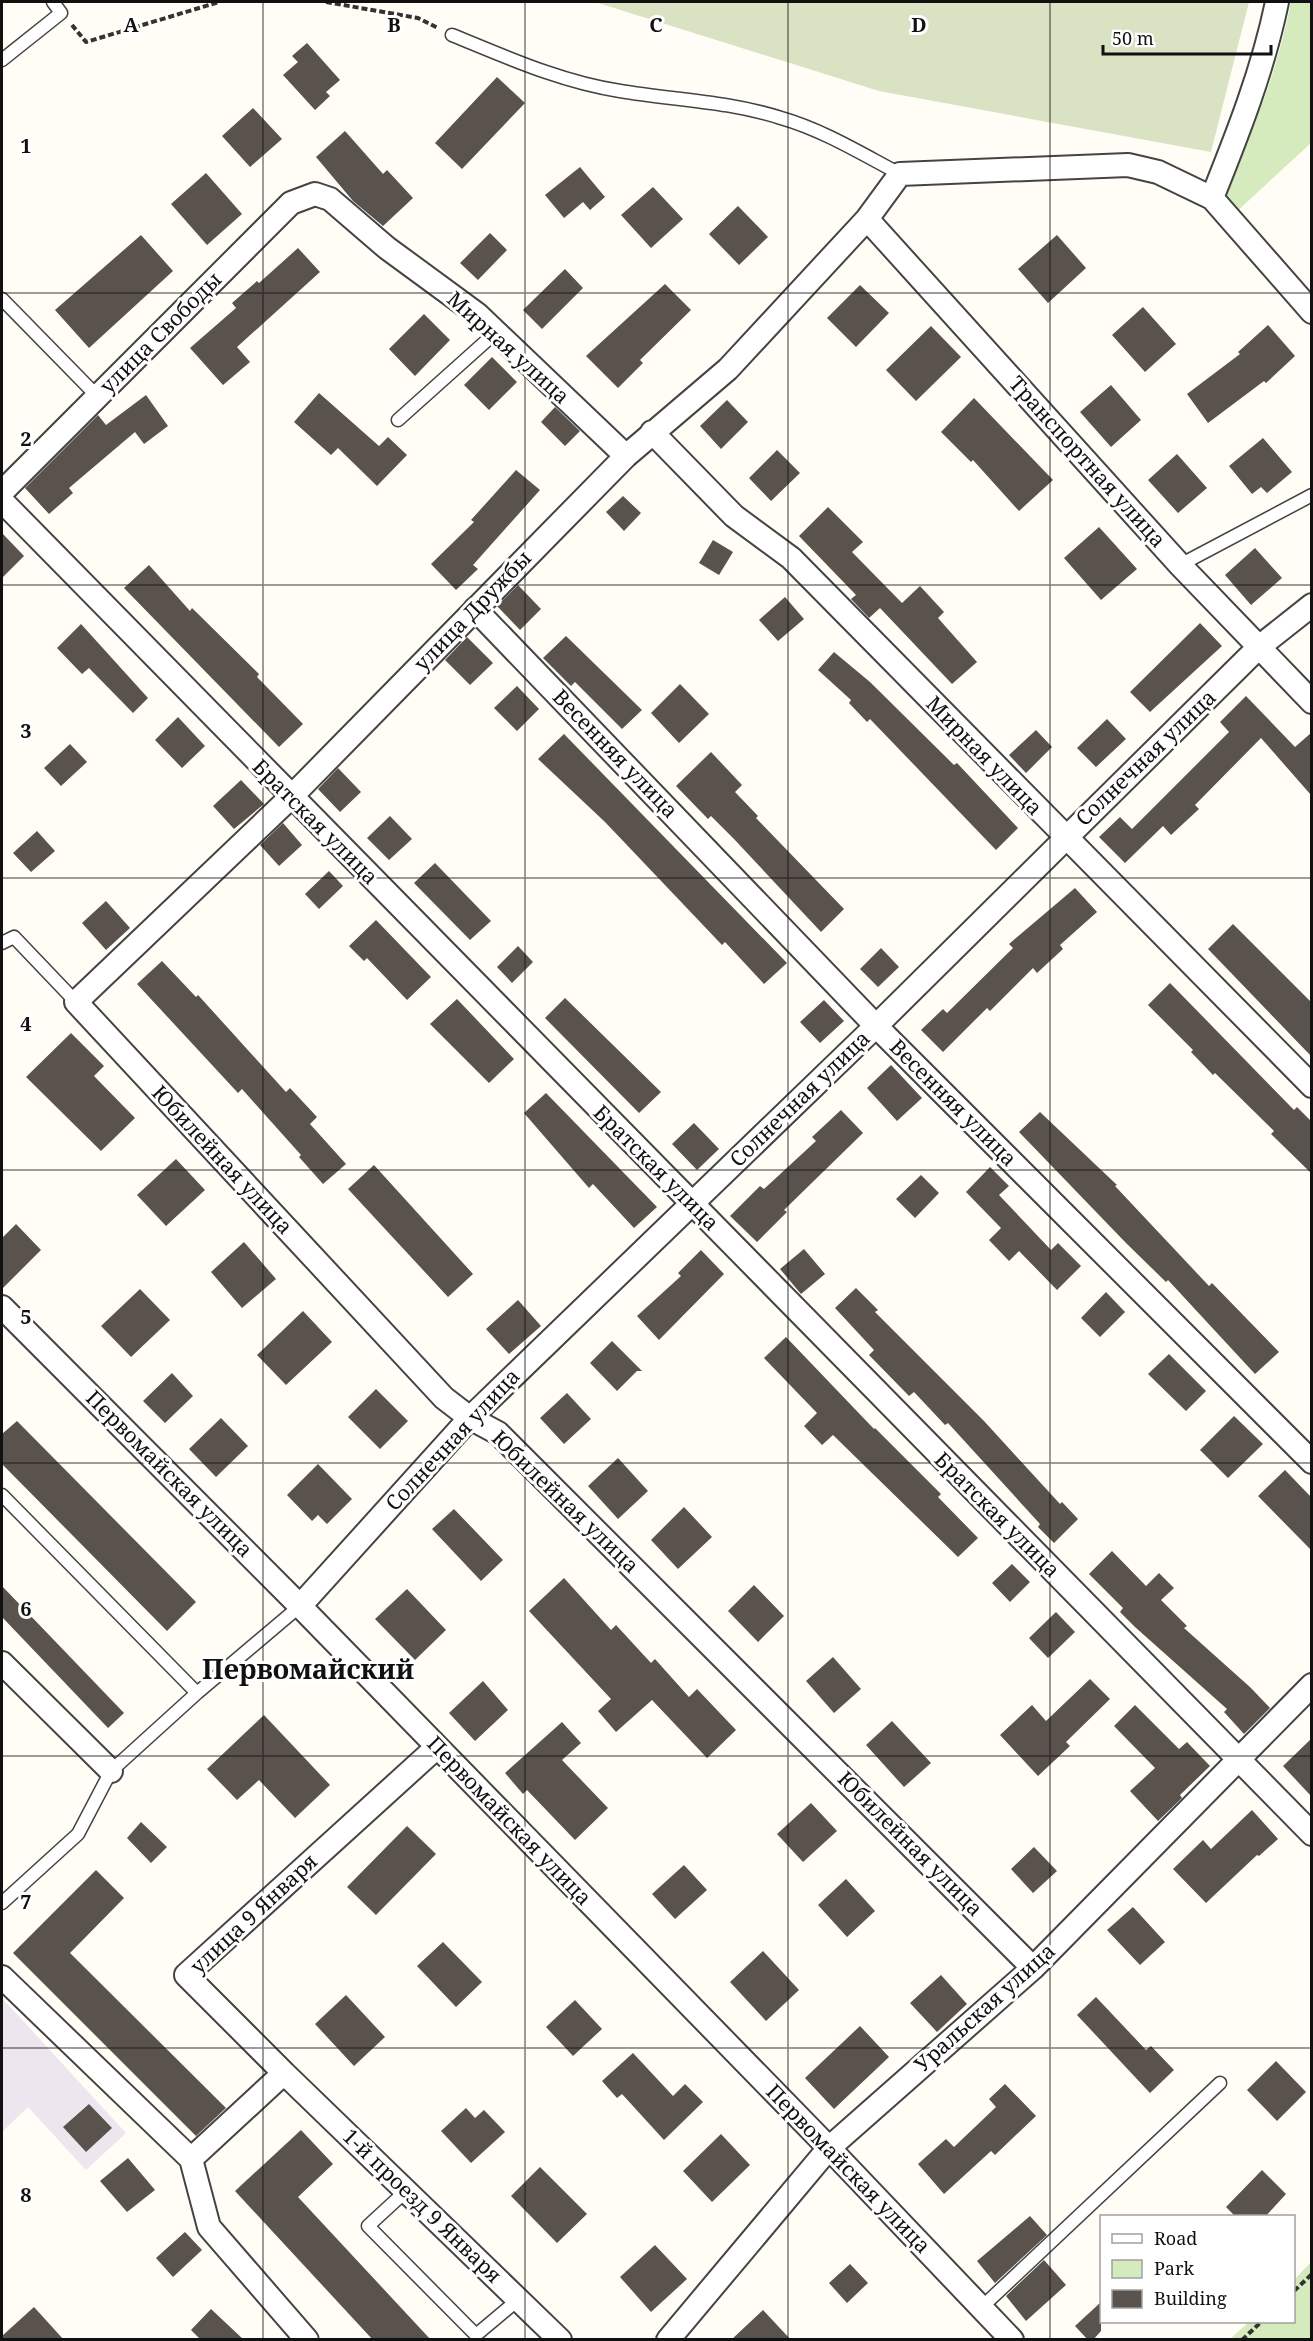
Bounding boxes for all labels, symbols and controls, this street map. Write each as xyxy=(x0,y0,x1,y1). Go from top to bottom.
text: A xyxy=(123,11,139,38)
text: B xyxy=(387,11,401,38)
text: C xyxy=(649,11,663,38)
text: D xyxy=(911,11,927,38)
scale bar xyxy=(1103,18,1271,56)
text: 50 m xyxy=(1112,26,1154,50)
text: 1 xyxy=(20,132,32,159)
street label: улица Свободы xyxy=(93,265,227,399)
street label: Мирная улица xyxy=(441,285,576,410)
street label: Транспортная улица xyxy=(1003,370,1172,553)
text: 2 xyxy=(20,425,32,452)
street label: улица Дружбы xyxy=(408,544,537,677)
street label: Весенняя улица xyxy=(547,683,684,824)
street label: Солнечная улица xyxy=(1069,683,1221,832)
street label: Мирная улица xyxy=(920,690,1049,821)
text: 3 xyxy=(20,717,32,744)
street label: Братская улица xyxy=(247,752,385,890)
text: 4 xyxy=(20,1010,32,1037)
street label: Солнечная улица xyxy=(723,1024,875,1173)
street label: Весенняя улица xyxy=(884,1033,1023,1172)
street label: Юбилейная улица xyxy=(146,1079,299,1240)
street label: Братская улица xyxy=(588,1098,726,1236)
text: 5 xyxy=(20,1303,32,1330)
street label: Солнечная улица xyxy=(379,1362,526,1516)
street label: Первомайская улица xyxy=(80,1384,259,1563)
street label: Юбилейная улица xyxy=(486,1424,645,1579)
street label: Братская улица xyxy=(929,1445,1067,1583)
text: 6 xyxy=(20,1595,32,1622)
district label: Первомайский xyxy=(202,1650,414,1687)
street label: Первомайская улица xyxy=(421,1730,598,1911)
street label: Юбилейная улица xyxy=(832,1765,989,1922)
street label: улица 9 Января xyxy=(184,1847,323,1980)
text: 7 xyxy=(20,1888,32,1915)
street label: Уральская улица xyxy=(908,1937,1061,2078)
street label: Первомайская улица xyxy=(760,2078,937,2259)
street label: 1-й проезд 9 Января xyxy=(337,2122,508,2289)
text: 8 xyxy=(20,2181,32,2208)
legend xyxy=(1100,2215,1295,2323)
text: Road xyxy=(1154,2226,1197,2250)
text: Park xyxy=(1154,2256,1194,2280)
text: Building xyxy=(1154,2286,1227,2310)

